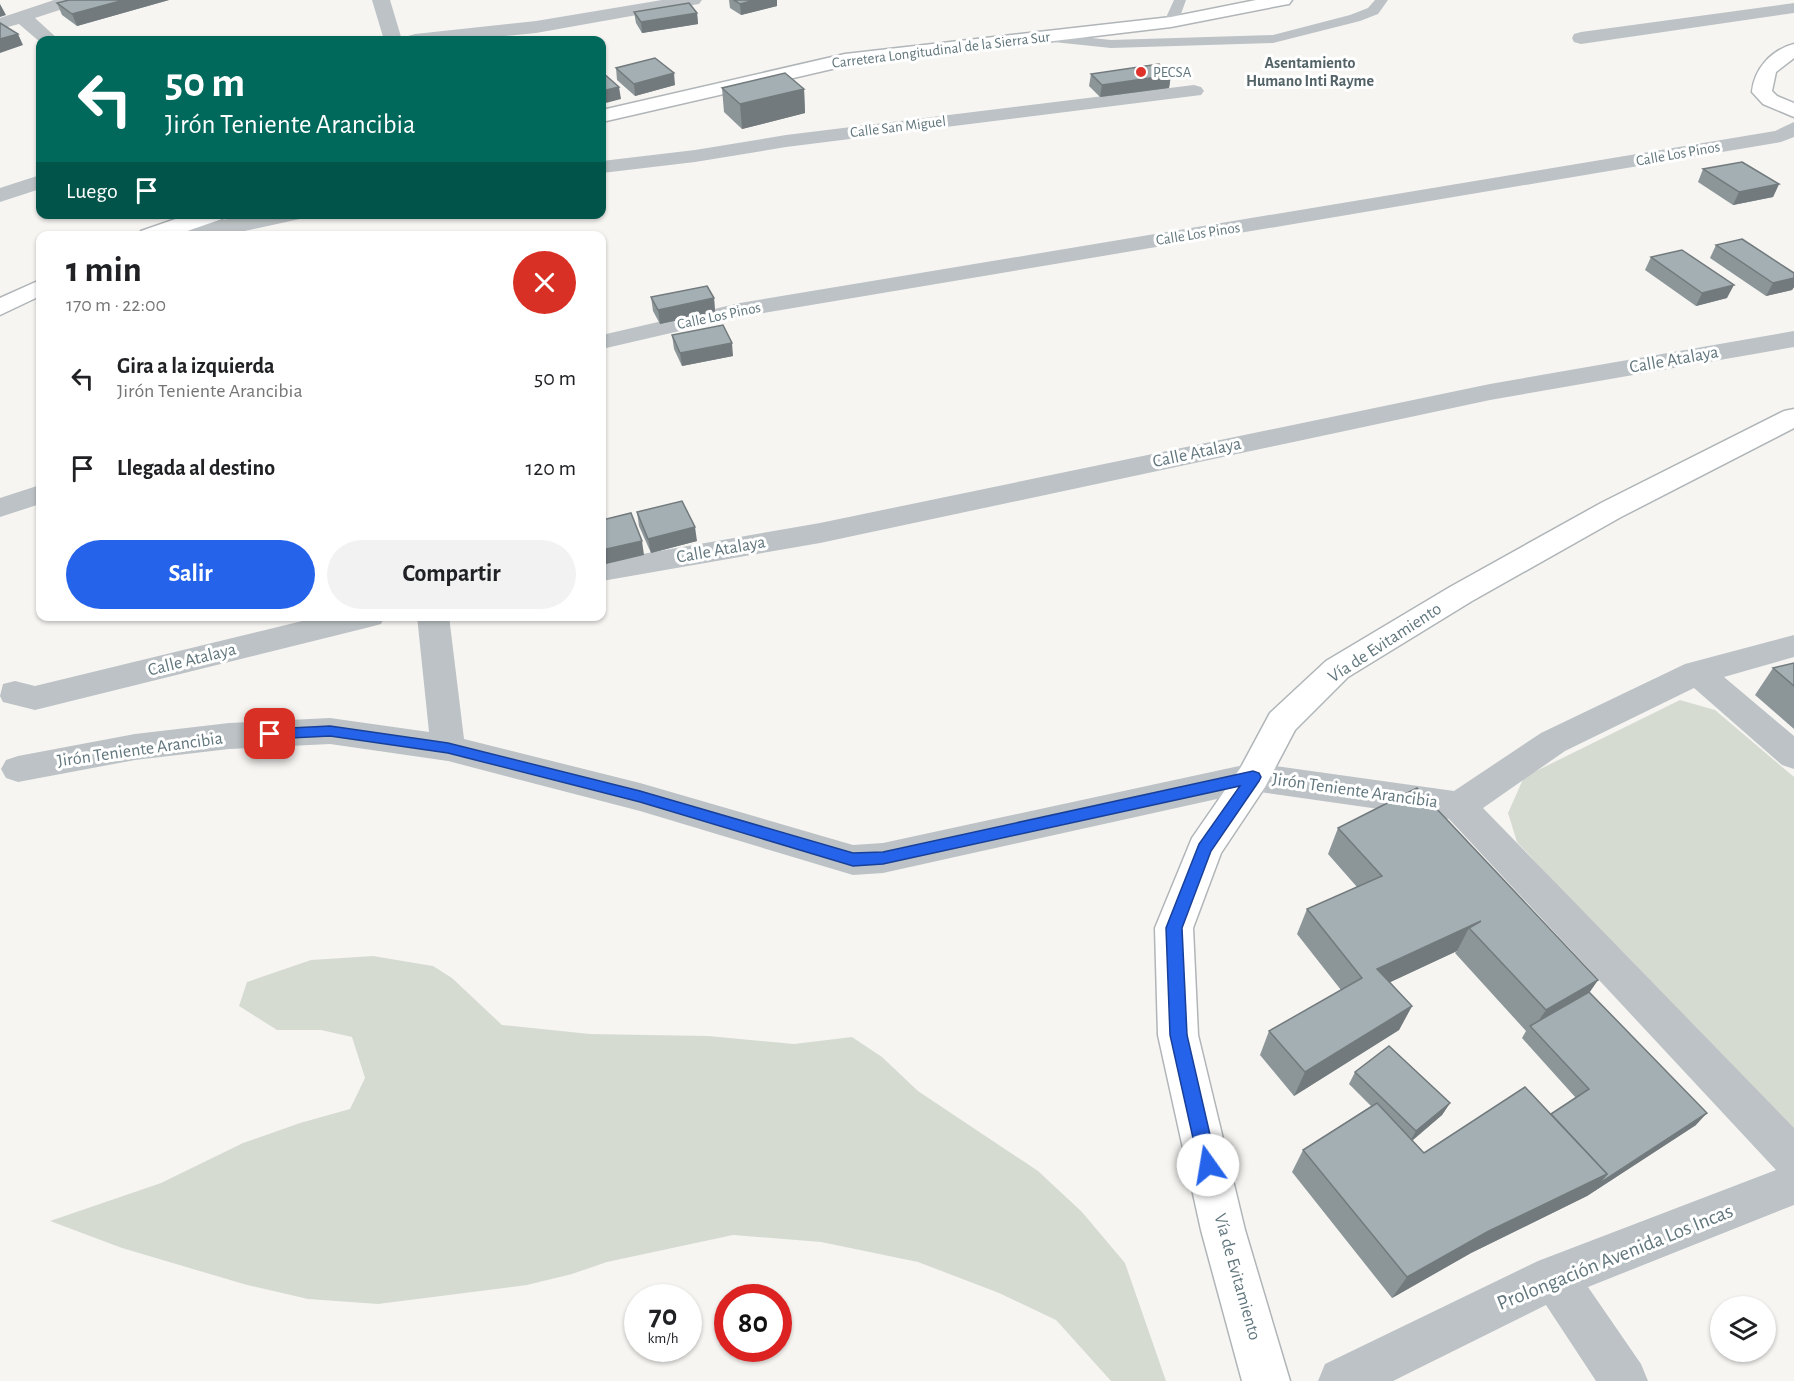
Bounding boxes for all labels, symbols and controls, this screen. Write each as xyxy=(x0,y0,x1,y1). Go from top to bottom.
street label: Carretera Longitudinal de la Sierra Sur xyxy=(831,29,1051,71)
district label: Asentamiento Humano Inti Rayme xyxy=(1246,55,1374,90)
icon: left xyxy=(66,60,144,138)
text: 50 m xyxy=(165,62,245,104)
marker: PECSA xyxy=(1134,65,1148,79)
place label: PECSA xyxy=(1153,65,1192,80)
text: Jirón Teniente Arancibia xyxy=(165,111,416,138)
street label: Calle San Miguel xyxy=(849,114,947,140)
street label: Calle Los Pinos xyxy=(1635,139,1721,169)
icon: arrive xyxy=(130,174,163,207)
text: Luego xyxy=(66,180,118,202)
street label: Calle Los Pinos xyxy=(1155,220,1241,248)
button: close xyxy=(513,251,576,314)
text: 1 min xyxy=(66,252,142,288)
text: 170 m · 22:00 xyxy=(66,295,166,315)
street label: Calle Los Pinos xyxy=(676,300,762,332)
street label: Calle Atalaya xyxy=(1628,343,1720,377)
text: Gira a la izquierda xyxy=(117,355,275,377)
icon: left xyxy=(66,362,99,395)
text: 50 m xyxy=(534,367,576,389)
text: Jirón Teniente Arancibia xyxy=(117,381,303,401)
street label: Calle Atalaya xyxy=(1151,435,1243,471)
icon: arrive xyxy=(66,452,99,485)
text: Llegada al destino xyxy=(117,457,275,479)
text: 120 m xyxy=(526,457,576,479)
street label: Calle Atalaya xyxy=(675,533,767,567)
button: Salir xyxy=(66,540,315,609)
button: Compartir xyxy=(327,540,576,609)
street label: Vía de Evitamiento xyxy=(1325,600,1445,686)
street label: Calle Atalaya xyxy=(146,640,238,680)
pin xyxy=(244,708,295,759)
icon: arrive xyxy=(253,717,286,750)
street label: Jirón Teniente Arancibia xyxy=(56,729,224,771)
street label: Jirón Teniente Arancibia xyxy=(1271,770,1439,812)
position arrow xyxy=(1176,1133,1240,1197)
street label: Prolongación Avenida Los Incas xyxy=(1494,1200,1736,1314)
street label: Vía de Evitamiento xyxy=(1210,1212,1264,1343)
speed limit sign: 80 xyxy=(714,1284,792,1362)
map controls xyxy=(1710,1296,1776,1362)
button: layers xyxy=(1710,1296,1776,1362)
text: 70 xyxy=(649,1301,677,1331)
text: km/h xyxy=(648,1331,678,1346)

